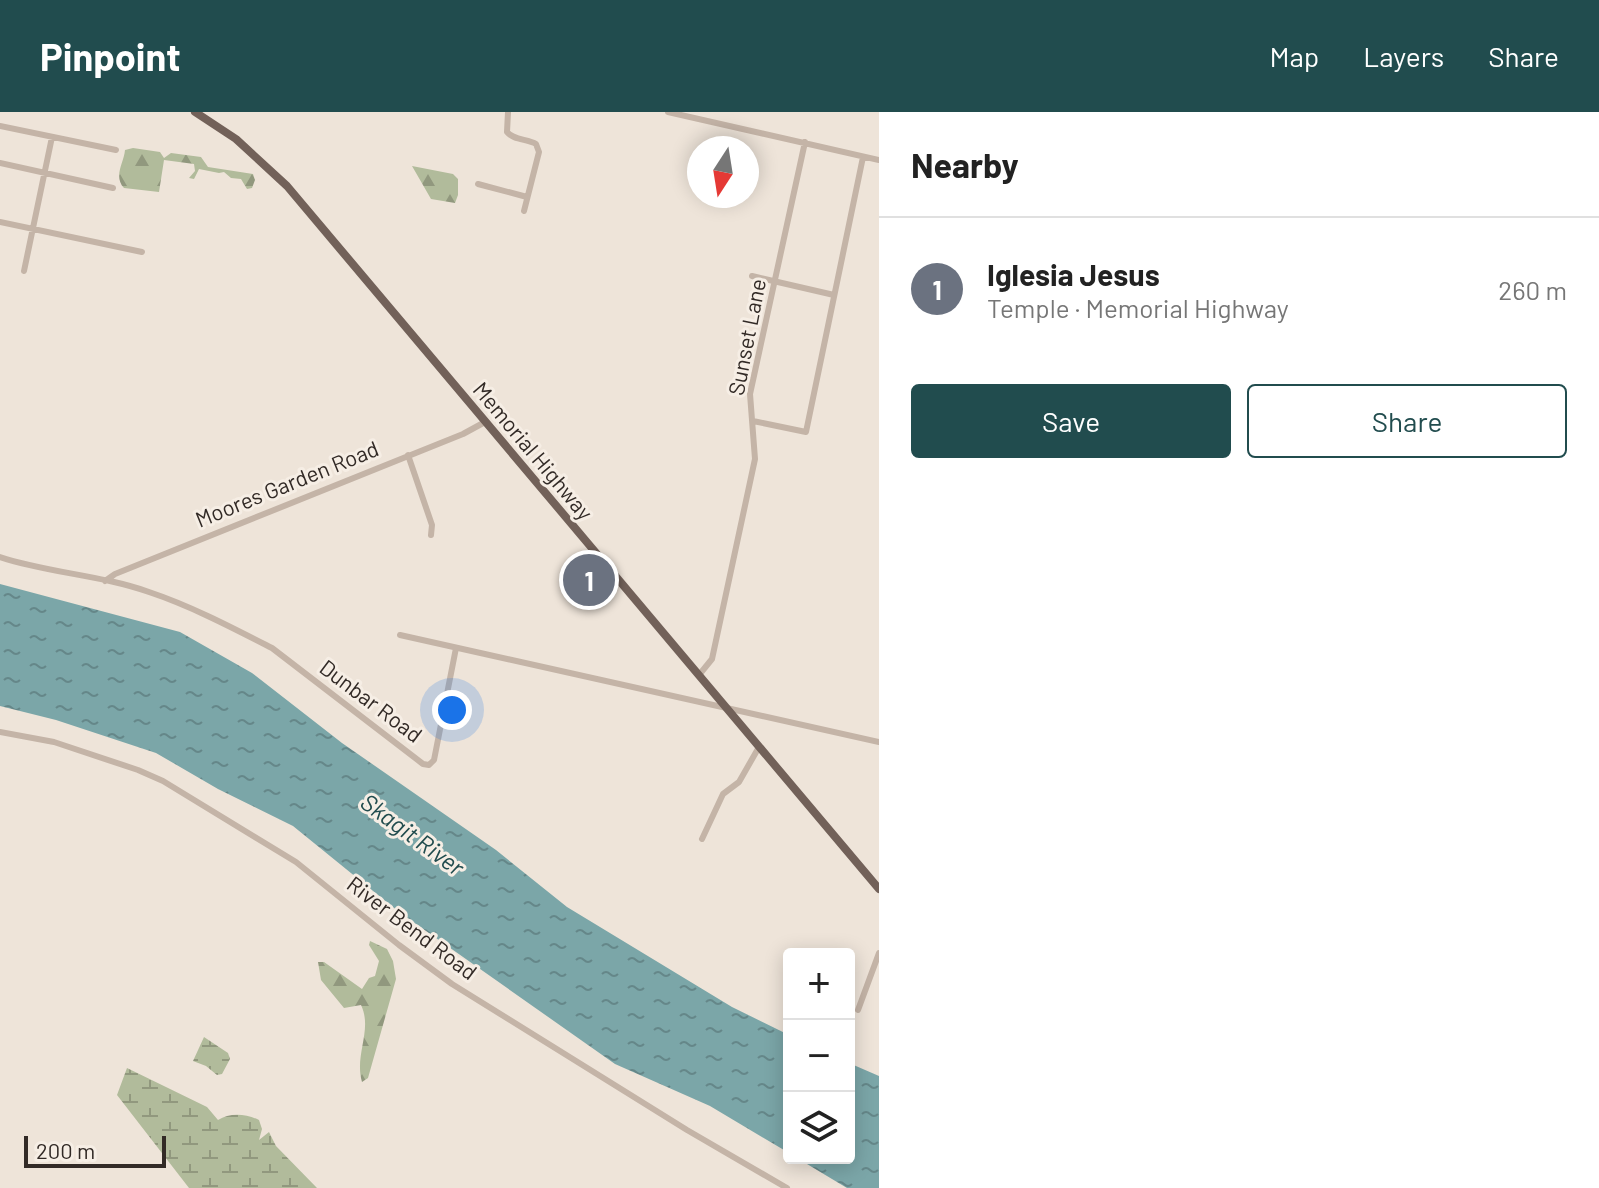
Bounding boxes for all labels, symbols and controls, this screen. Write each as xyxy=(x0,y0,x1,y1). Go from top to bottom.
text: Pinpoint xyxy=(40,33,181,79)
text: Map xyxy=(1269,39,1319,73)
text: Layers xyxy=(1363,39,1444,73)
text: Share xyxy=(1488,39,1559,73)
north arrow xyxy=(687,136,759,208)
text: Nearby xyxy=(911,144,1019,185)
text: Iglesia Jesus xyxy=(987,256,1160,292)
text: 1 xyxy=(932,274,942,305)
text: 260 m xyxy=(1498,274,1567,305)
street label: Sunset Lane xyxy=(722,276,770,397)
text: Temple · Memorial Highway xyxy=(987,292,1289,323)
street label: Memorial Highway xyxy=(468,376,599,525)
button: Save xyxy=(911,384,1231,458)
button: Share xyxy=(1247,384,1567,458)
street label: Moores Garden Road xyxy=(191,434,382,532)
pin: 1 xyxy=(563,550,615,610)
street label: Dunbar Road xyxy=(315,653,428,747)
your location xyxy=(432,690,472,730)
water label: Skagit River xyxy=(355,787,472,882)
street label: River Bend Road xyxy=(343,870,483,984)
map controls xyxy=(783,948,855,1164)
button: + xyxy=(783,948,855,1020)
button: − xyxy=(783,1020,855,1092)
button: layers xyxy=(783,1092,855,1164)
scale bar xyxy=(24,1132,166,1168)
text: 200 m xyxy=(36,1137,95,1163)

